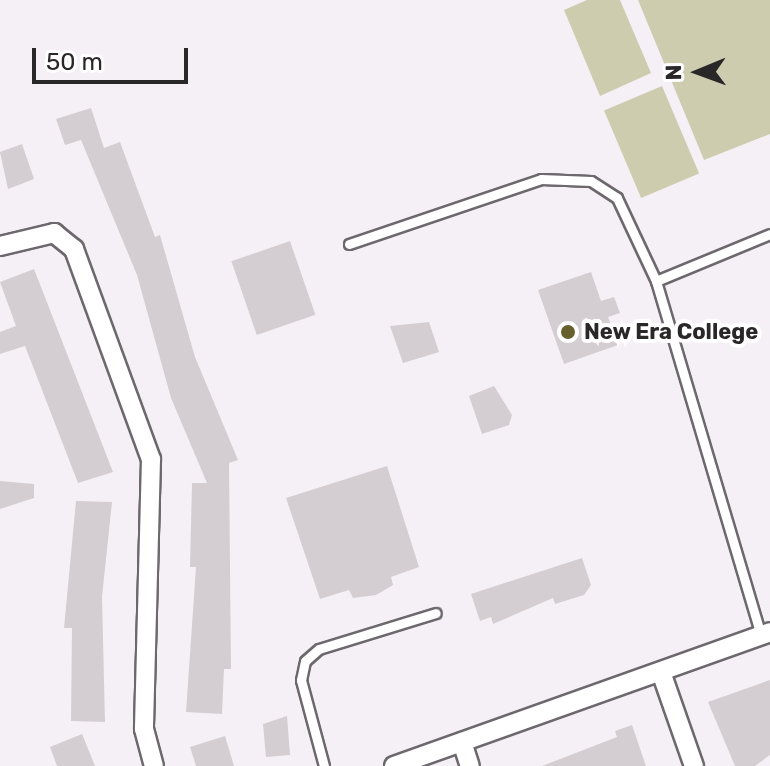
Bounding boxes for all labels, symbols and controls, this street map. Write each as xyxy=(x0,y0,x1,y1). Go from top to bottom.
scale bar xyxy=(36,32,192,82)
north arrow xyxy=(658,32,738,112)
text: 50 m xyxy=(46,48,103,76)
text: N xyxy=(660,64,687,81)
place label: New Era College xyxy=(584,319,759,345)
marker: New Era College xyxy=(559,323,577,341)

